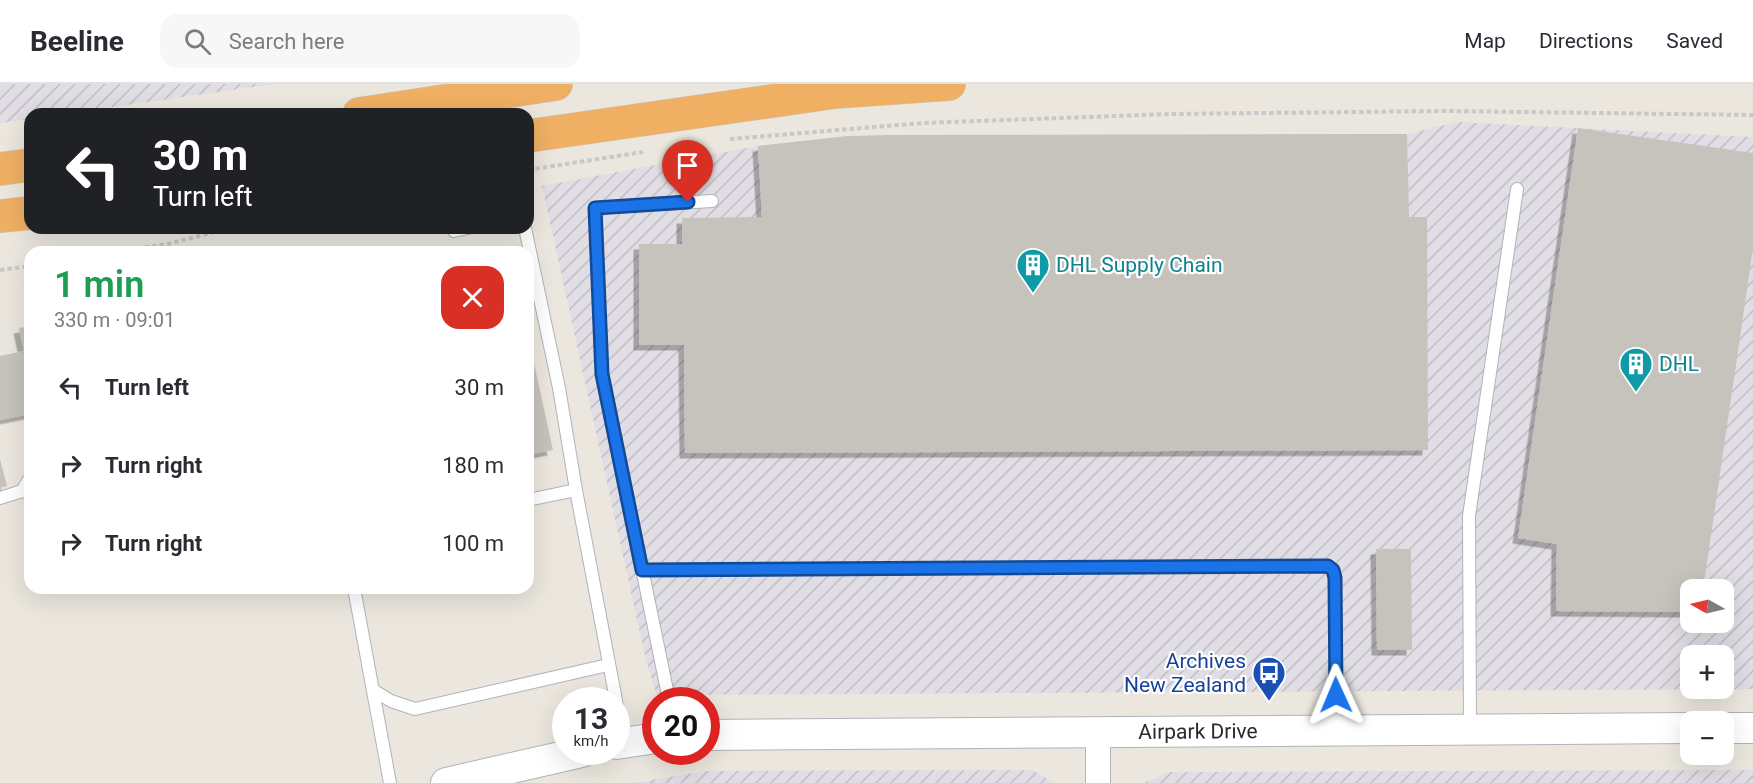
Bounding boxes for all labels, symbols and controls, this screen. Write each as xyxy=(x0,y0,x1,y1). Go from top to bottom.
search box xyxy=(160,14,580,68)
text: Beeline xyxy=(30,25,124,58)
icon: search xyxy=(181,25,214,58)
text: Search here xyxy=(229,29,345,54)
text: Map xyxy=(1464,29,1506,53)
text: Directions xyxy=(1539,29,1633,53)
text: Saved xyxy=(1666,29,1723,53)
text: 30 m xyxy=(153,131,248,180)
icon: left xyxy=(54,132,132,210)
pin xyxy=(662,140,713,202)
icon: arrive xyxy=(671,149,704,182)
text: Turn left xyxy=(153,181,253,213)
building icon: DHL Supply Chain xyxy=(1015,247,1051,294)
place label: DHL Supply Chain xyxy=(1056,253,1223,277)
text: 1 min xyxy=(54,264,144,306)
button: close xyxy=(441,266,504,329)
text: 330 m · 09:01 xyxy=(54,308,175,332)
building icon: DHL xyxy=(1618,346,1654,393)
place label: DHL xyxy=(1659,352,1699,376)
icon: left xyxy=(54,371,87,404)
text: Turn left xyxy=(105,375,189,400)
text: 30 m xyxy=(455,375,504,400)
icon: right xyxy=(54,449,87,482)
text: Turn right xyxy=(105,453,202,478)
text: 180 m xyxy=(442,453,504,478)
icon: right xyxy=(54,527,87,560)
text: Turn right xyxy=(105,531,202,556)
text: 100 m xyxy=(442,531,504,556)
north arrow xyxy=(1680,579,1734,633)
map controls xyxy=(1680,579,1734,765)
button: + xyxy=(1680,645,1734,699)
place label: Archives New Zealand xyxy=(1124,649,1246,697)
bus stop icon: Archives New Zealand xyxy=(1251,655,1287,702)
position arrow xyxy=(1304,663,1368,727)
speed limit sign: 20 xyxy=(642,687,720,765)
text: 13 xyxy=(574,701,608,736)
button: − xyxy=(1680,711,1734,765)
street label: Airpark Drive xyxy=(1138,719,1258,744)
text: km/h xyxy=(573,732,609,750)

